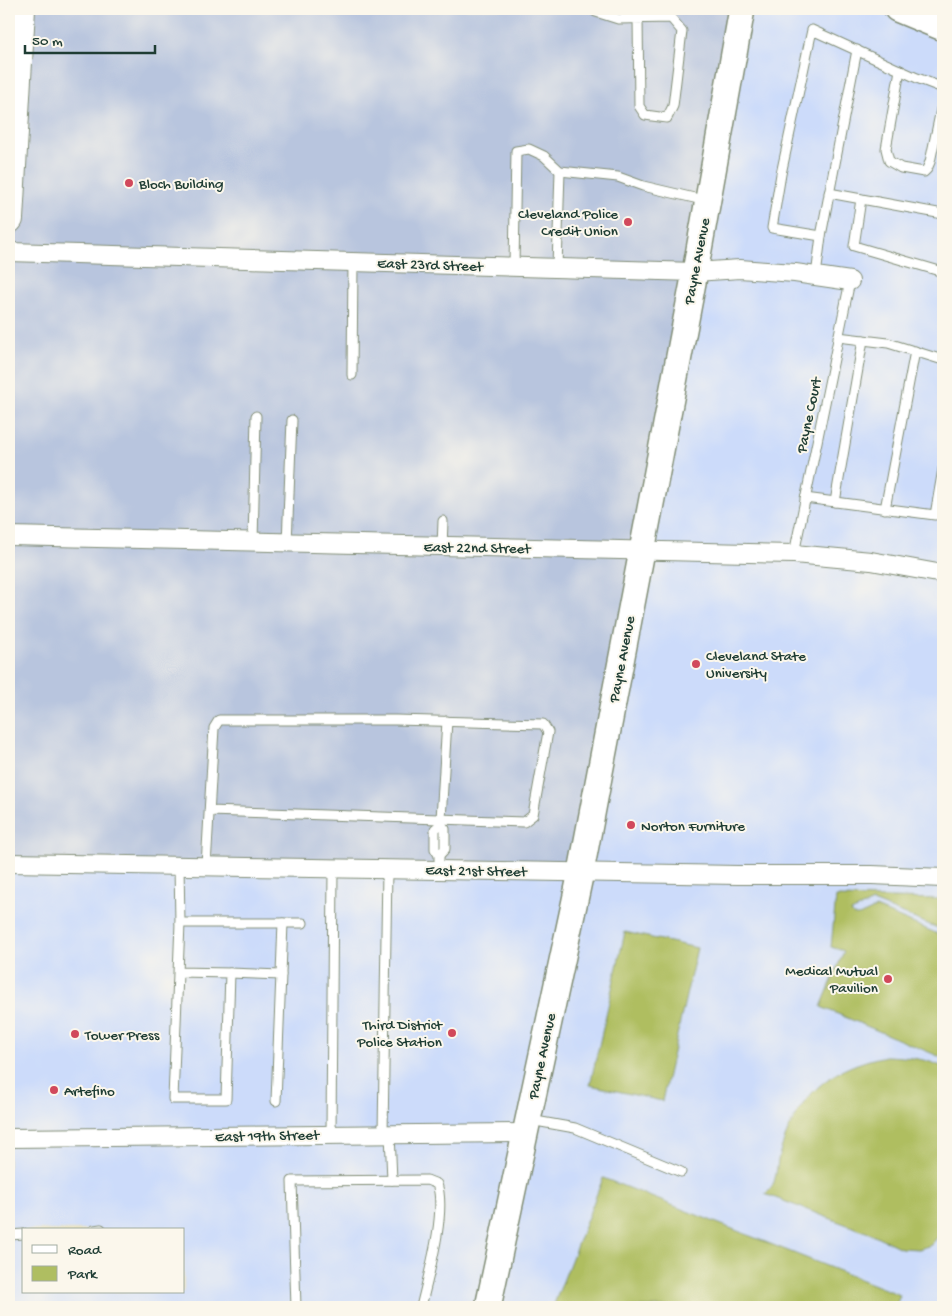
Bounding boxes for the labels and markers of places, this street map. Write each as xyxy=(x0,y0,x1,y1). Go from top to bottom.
place label: Bloch Building xyxy=(138,176,223,194)
marker: Bloch Building xyxy=(123,177,135,189)
place label: Cleveland Police Credit Union xyxy=(518,206,618,241)
marker: Cleveland Police Credit Union xyxy=(622,216,634,228)
place label: Cleveland State University xyxy=(706,648,806,683)
marker: Cleveland State University xyxy=(690,658,702,670)
place label: Norton Furniture xyxy=(641,818,745,836)
marker: Norton Furniture xyxy=(625,819,637,831)
place label: Medical Mutual Pavilion xyxy=(785,963,878,998)
marker: Medical Mutual Pavilion xyxy=(882,973,894,985)
place label: Third District Police Station xyxy=(356,1017,444,1052)
place label: Tower Press xyxy=(84,1027,160,1045)
marker: Third District Police Station xyxy=(446,1027,458,1039)
marker: Tower Press xyxy=(69,1028,81,1040)
place label: Artefino xyxy=(64,1083,115,1101)
marker: Artefino xyxy=(48,1084,60,1096)

